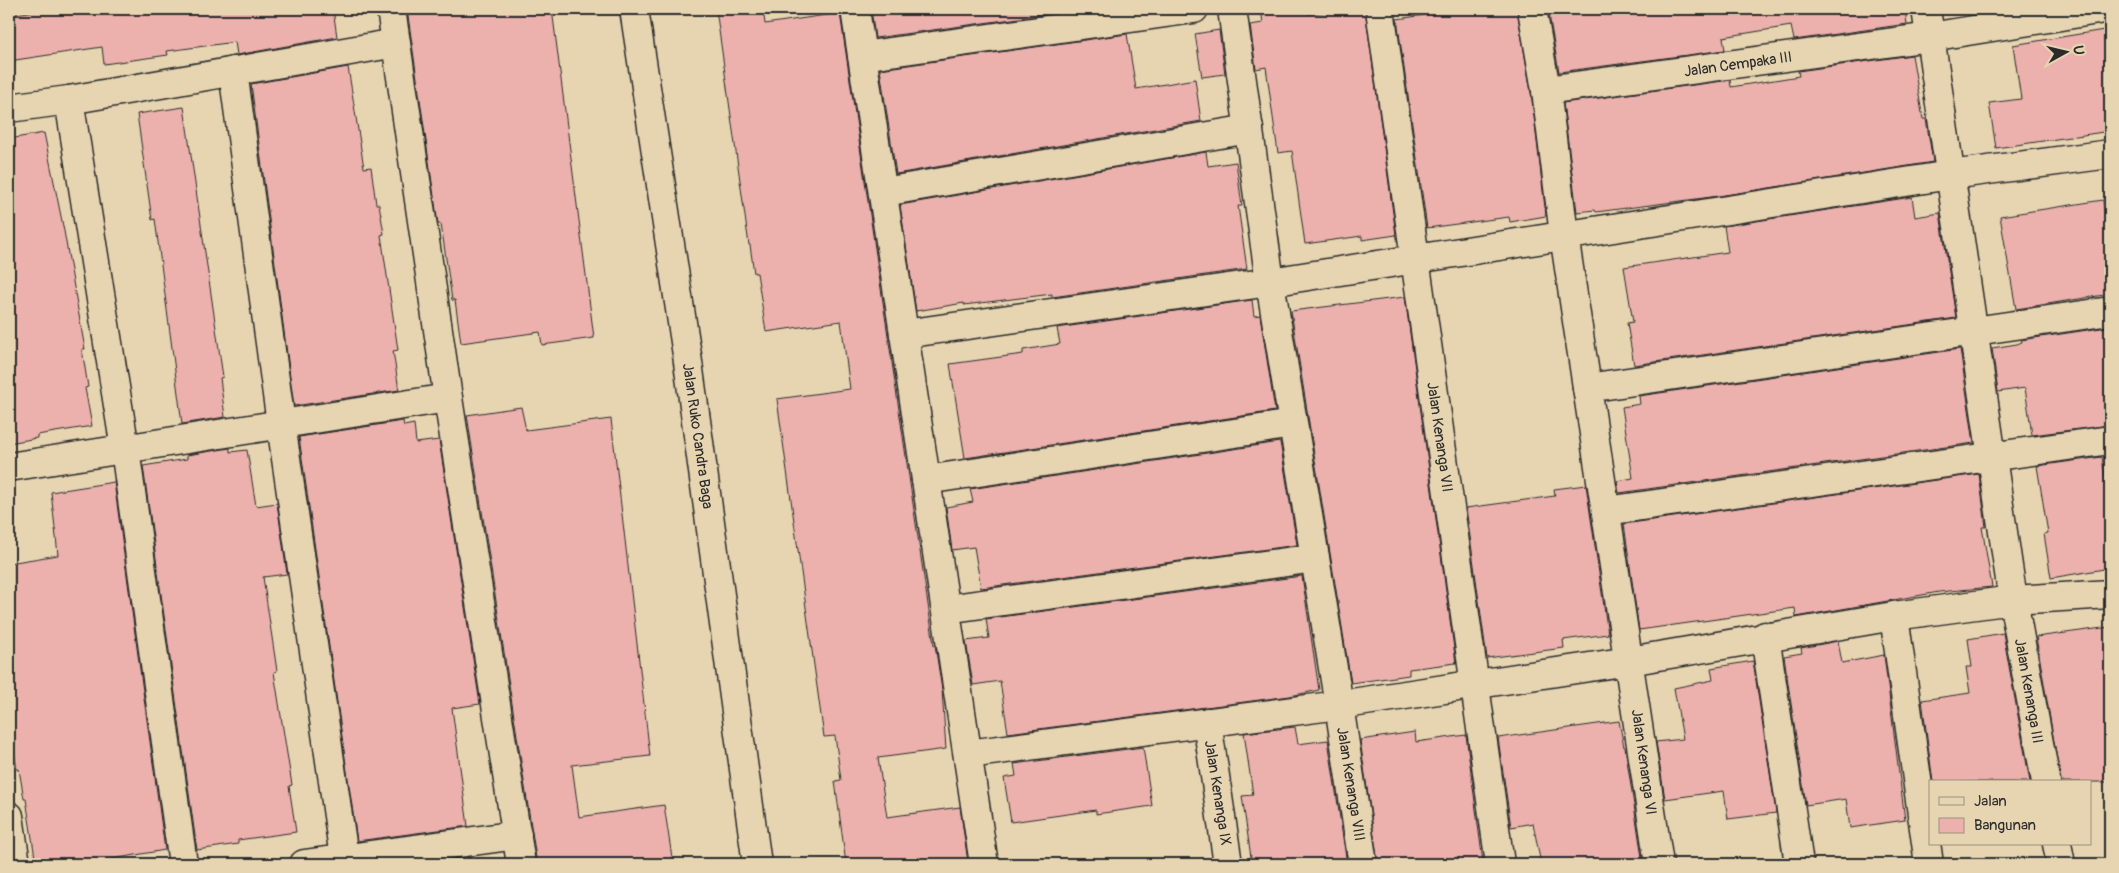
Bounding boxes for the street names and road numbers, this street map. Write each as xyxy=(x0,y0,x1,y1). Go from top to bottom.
street label: Jalan Cempaka III xyxy=(1683,47,1793,81)
street label: Jalan Ruko Candra Baga xyxy=(678,362,717,510)
street label: Jalan Kenanga VII xyxy=(1422,381,1457,493)
street label: Jalan Kenanga III xyxy=(2010,637,2047,745)
street label: Jalan Kenanga VI xyxy=(1627,708,1660,816)
street label: Jalan Kenanga VIII xyxy=(1332,726,1369,842)
street label: Jalan Kenanga IX xyxy=(1200,739,1235,847)

